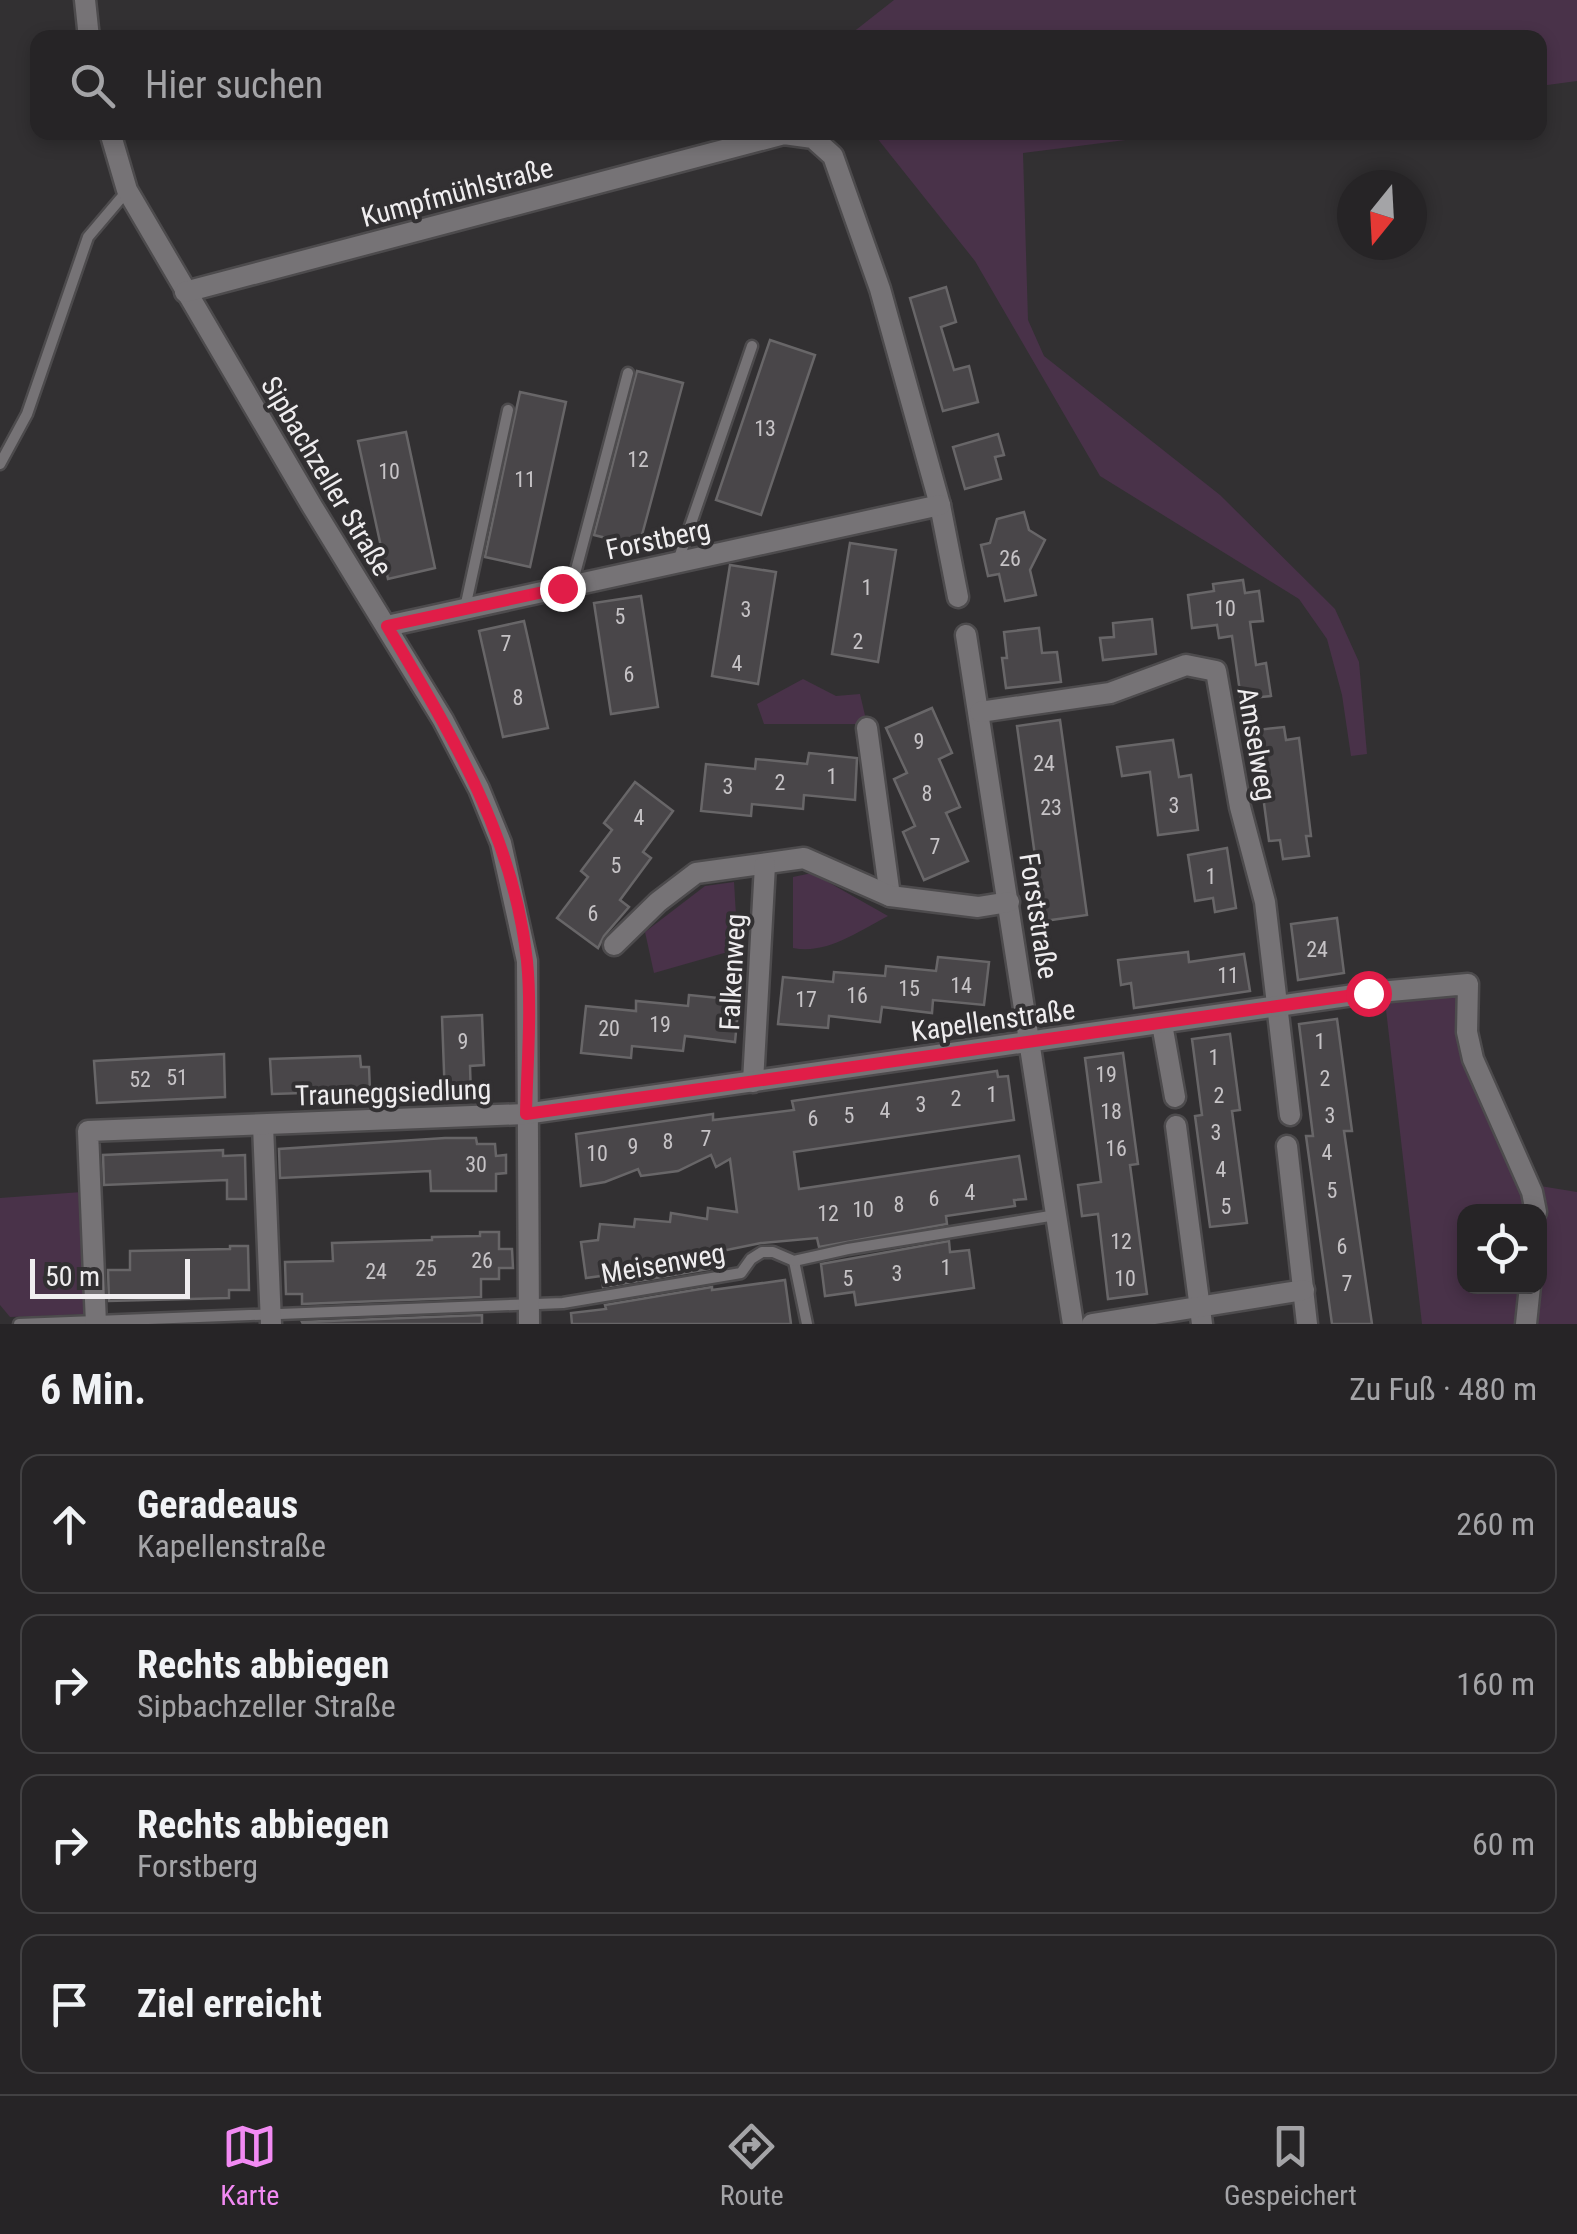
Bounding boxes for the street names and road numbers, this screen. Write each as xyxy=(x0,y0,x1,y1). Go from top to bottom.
street label: Kumpfmühlstraße xyxy=(358,151,557,234)
street label: Sipbachzeller Straße xyxy=(254,371,399,582)
street label: Forstberg xyxy=(603,512,713,567)
street label: Amselweg xyxy=(1230,685,1283,803)
street label: Forststraße xyxy=(1012,851,1065,981)
street label: Falkenweg xyxy=(713,913,752,1031)
street label: Kapellenstraße xyxy=(909,993,1077,1048)
street label: Trauneggsiedlung xyxy=(294,1073,492,1112)
street label: Meisenweg xyxy=(599,1236,728,1291)

